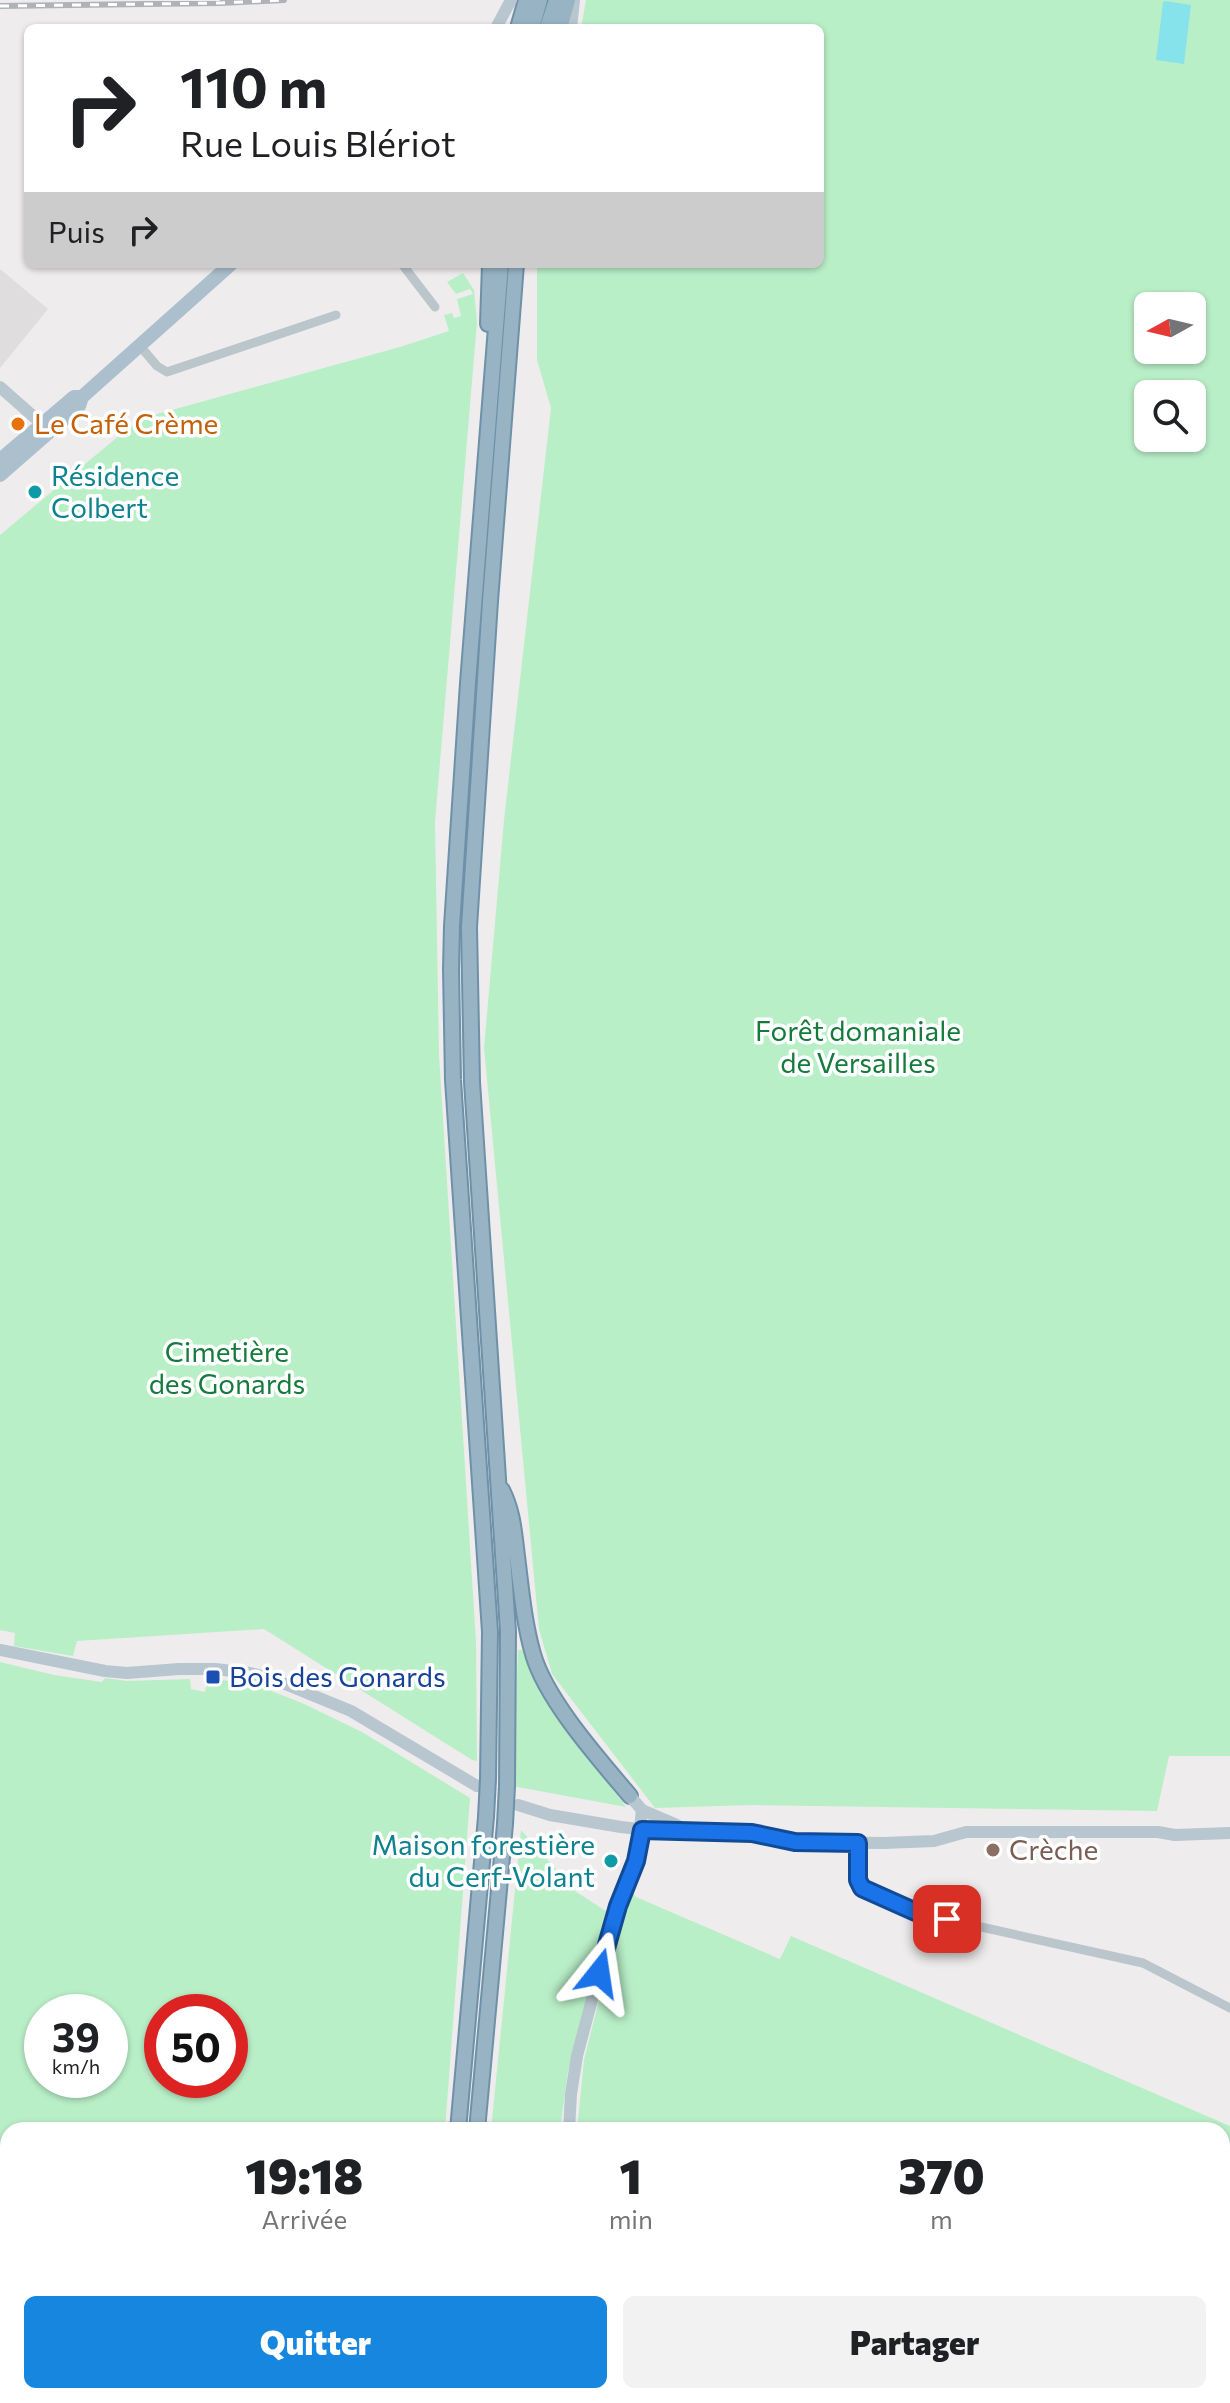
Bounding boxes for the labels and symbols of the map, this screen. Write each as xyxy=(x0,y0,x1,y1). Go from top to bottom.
north arrow xyxy=(1134,292,1206,364)
place label: Le Café Crème xyxy=(34,406,218,440)
marker: Le Café Crème xyxy=(9,415,27,433)
place label: Résidence Colbert xyxy=(51,458,179,524)
marker: Résidence Colbert xyxy=(26,483,44,501)
park label: Forêt domaniale de Versailles xyxy=(755,1013,961,1079)
park label: Cimetière des Gonards xyxy=(149,1334,305,1400)
place label: Bois des Gonards xyxy=(229,1659,446,1693)
marker: Bois des Gonards xyxy=(204,1668,222,1686)
place label: Maison forestière du Cerf-Volant xyxy=(372,1827,595,1893)
place label: Crèche xyxy=(1009,1832,1098,1866)
marker: Crèche xyxy=(984,1841,1002,1859)
marker: Maison forestière du Cerf-Volant xyxy=(602,1852,620,1870)
pin xyxy=(913,1885,981,1953)
position arrow xyxy=(557,1931,641,2015)
speed limit sign: 50 xyxy=(144,1994,248,2098)

